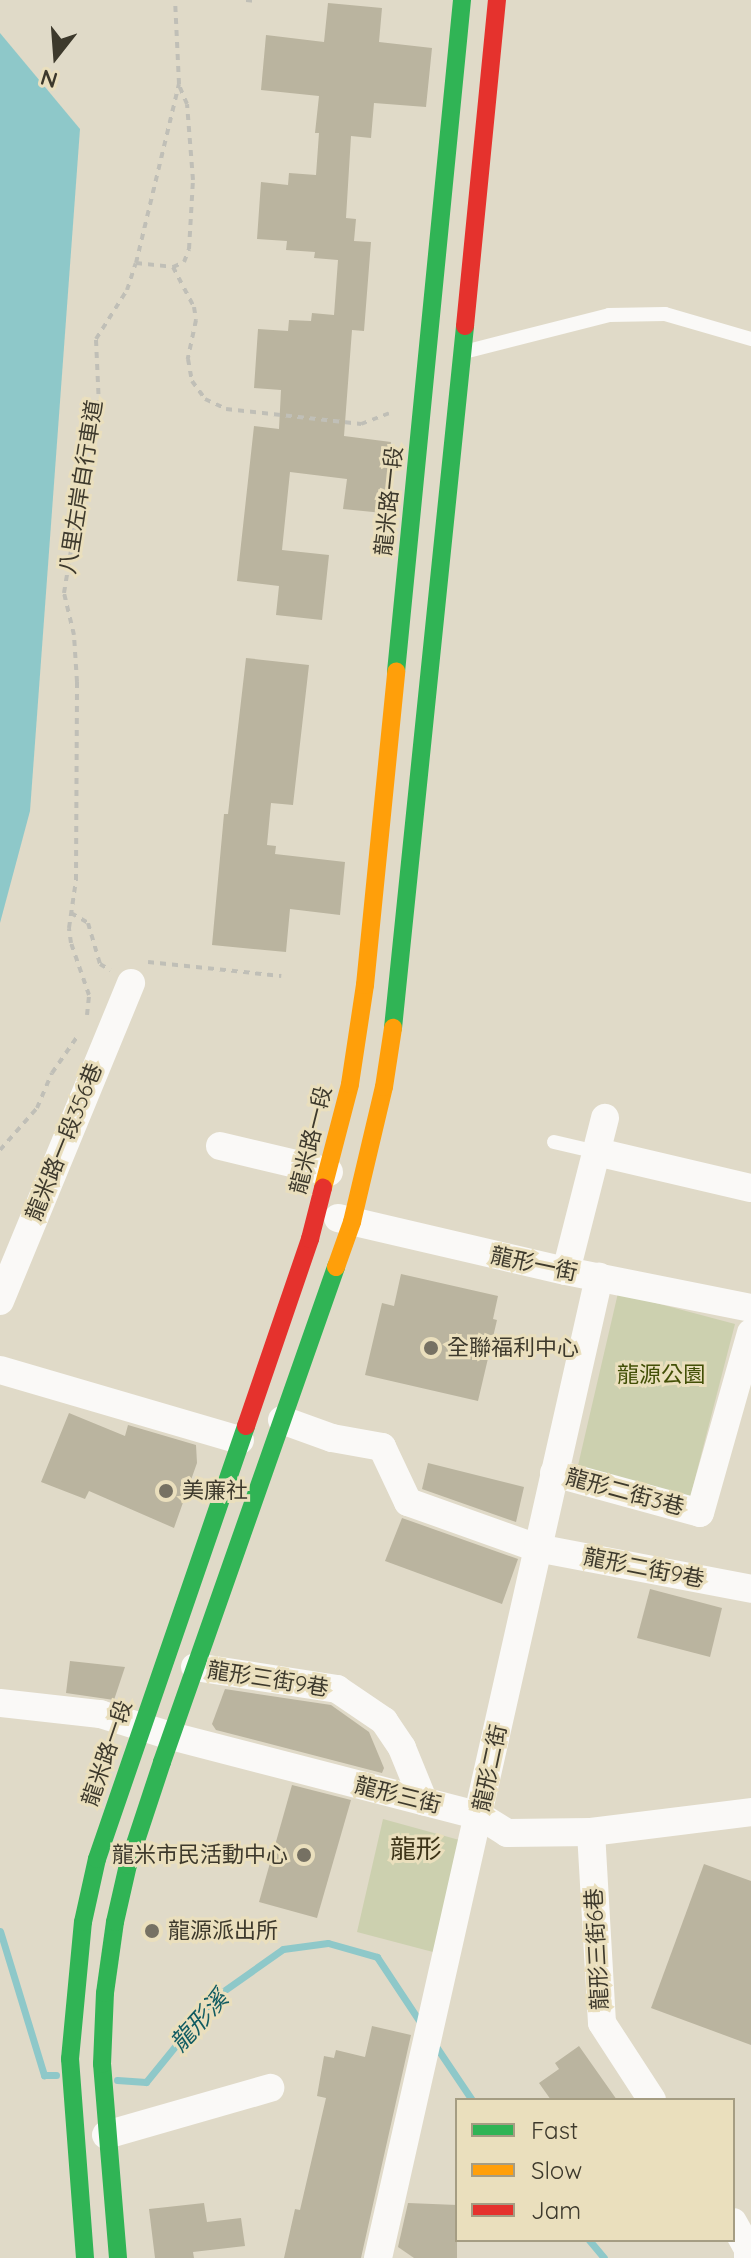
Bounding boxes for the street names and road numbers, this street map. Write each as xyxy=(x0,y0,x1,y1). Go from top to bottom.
street label: 八里左岸自行車道 xyxy=(54,398,108,576)
street label: 龍米路一段 xyxy=(370,445,408,557)
street label: 龍米路一段356巷 xyxy=(20,1059,108,1225)
street label: 龍米路一段 xyxy=(285,1083,337,1197)
street label: 龍形一街 xyxy=(488,1242,580,1286)
street label: 龍形二街3巷 xyxy=(563,1464,687,1520)
street label: 龍形二街9巷 xyxy=(581,1543,707,1593)
street label: 龍形三街9巷 xyxy=(206,1656,330,1702)
street label: 龍米路一段 xyxy=(77,1697,137,1809)
street label: 龍形二街 xyxy=(468,1722,512,1814)
street label: 龍形三街 xyxy=(352,1772,444,1818)
street label: 龍形三街6巷 xyxy=(581,1887,613,2011)

